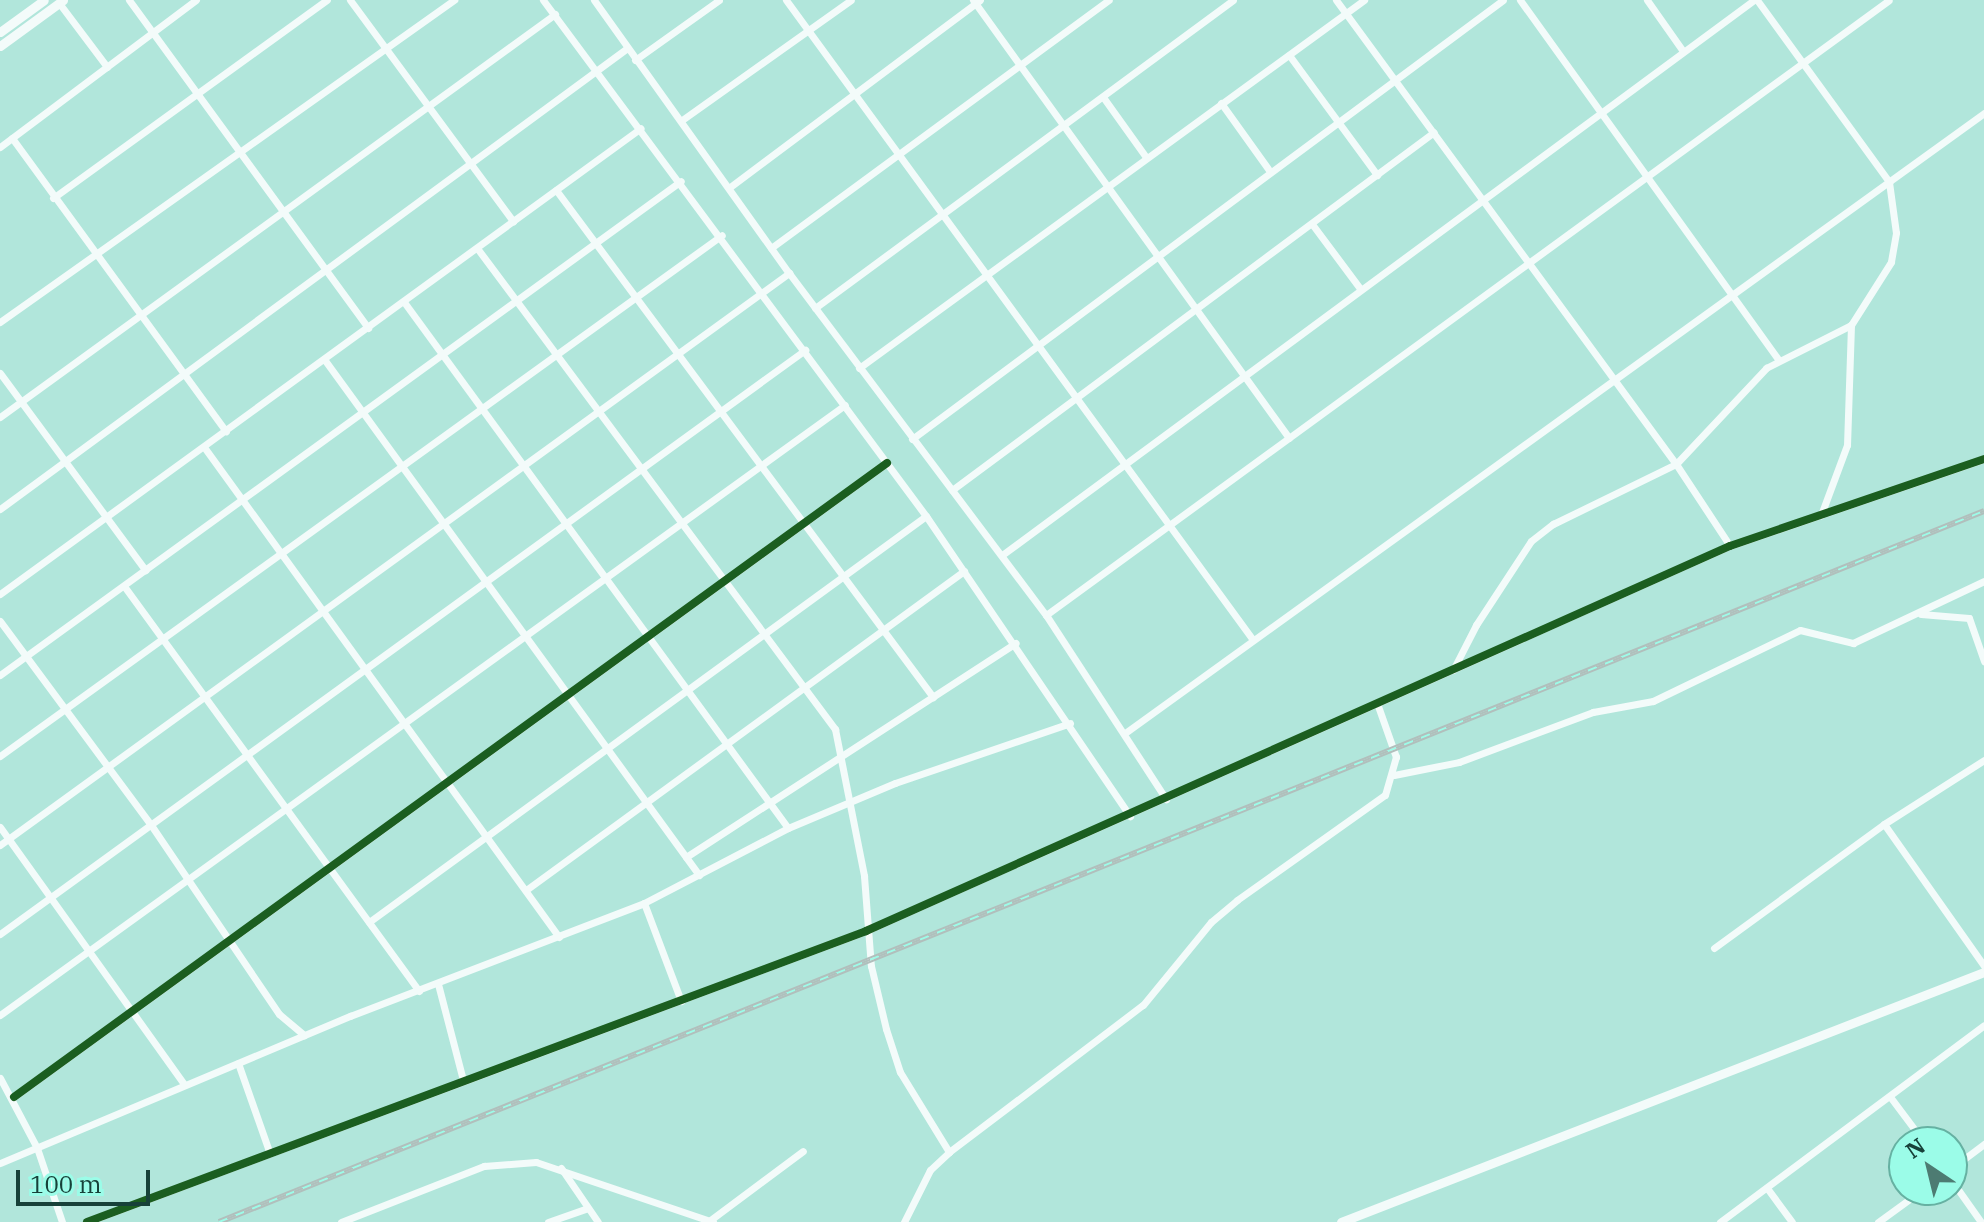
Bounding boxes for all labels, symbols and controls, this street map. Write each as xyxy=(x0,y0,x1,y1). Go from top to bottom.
north arrow xyxy=(1888,1126,1968,1206)
text: N xyxy=(1900,1131,1931,1164)
scale bar xyxy=(20,1154,154,1204)
text: 100 m xyxy=(30,1168,102,1200)

